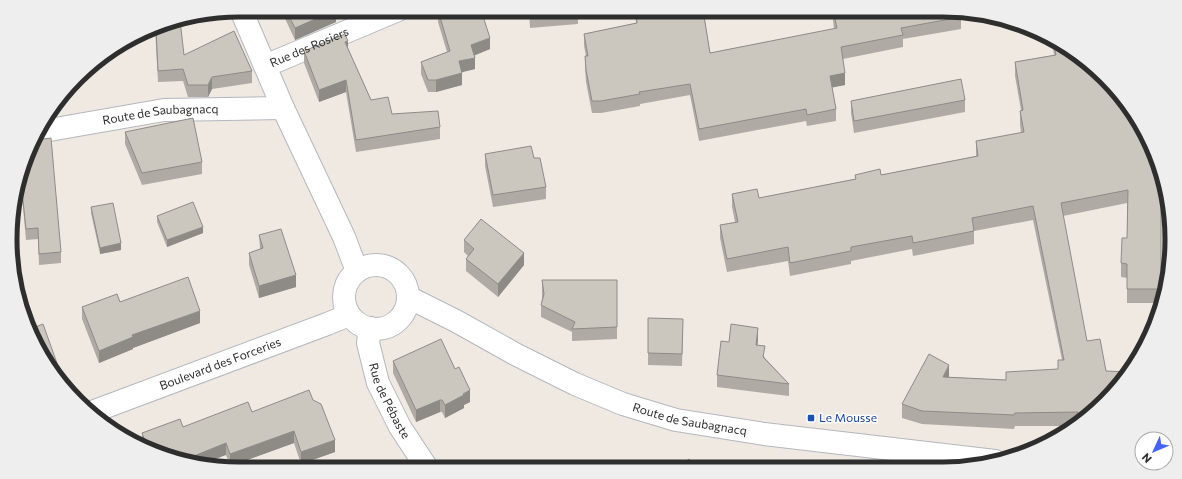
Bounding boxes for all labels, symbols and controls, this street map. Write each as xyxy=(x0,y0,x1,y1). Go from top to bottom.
street label: Rue des Rosiers xyxy=(267,24,350,69)
street label: Route de Saubagnacq xyxy=(101,101,219,127)
street label: Boulevard des Forceries xyxy=(157,334,283,392)
street label: Rue de Pébaste xyxy=(367,361,414,441)
street label: Route de Saubagnacq xyxy=(631,399,748,437)
place label: Le Mousse xyxy=(819,410,877,424)
marker: Le Mousse xyxy=(806,413,816,423)
north arrow xyxy=(1134,431,1174,471)
text: N xyxy=(1139,451,1154,466)

